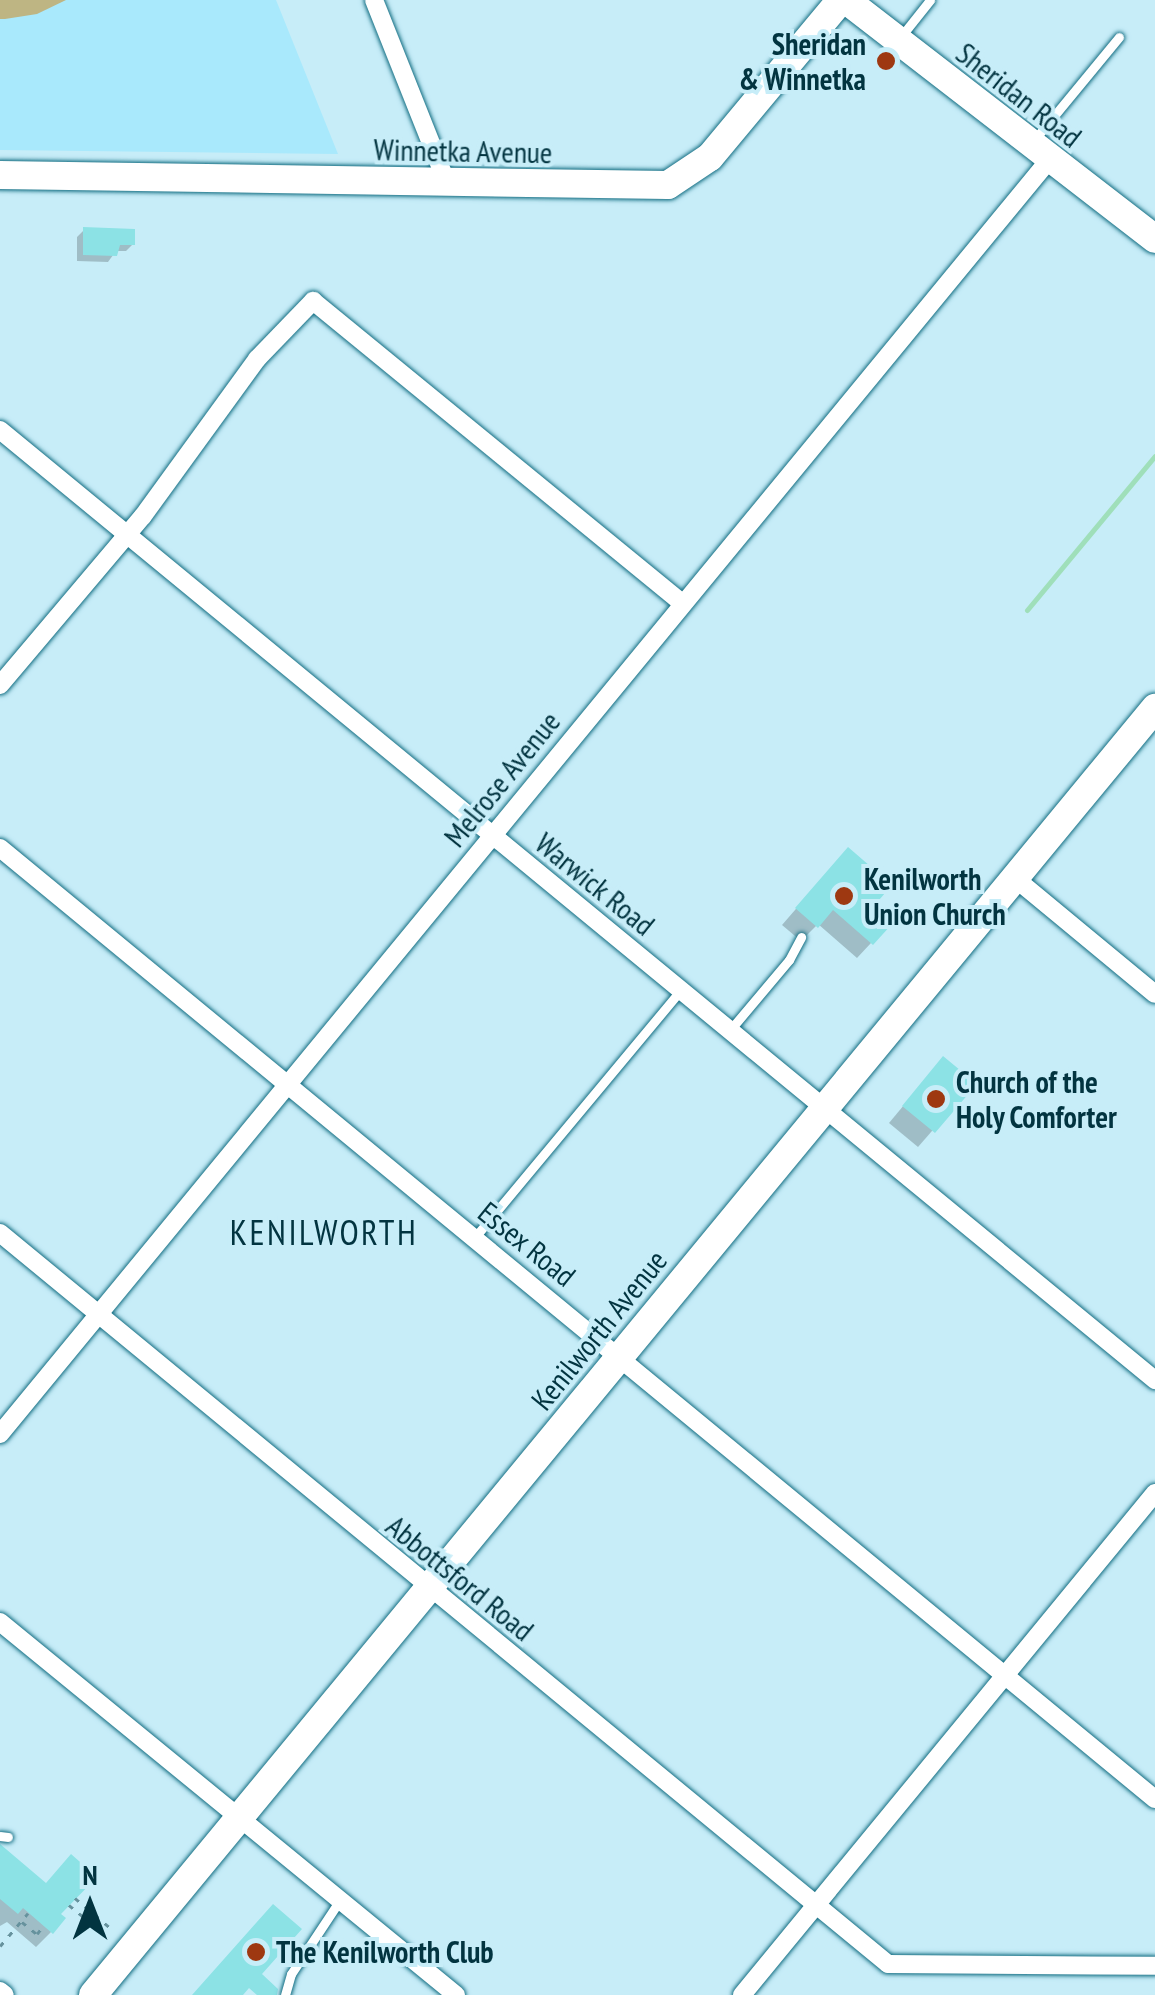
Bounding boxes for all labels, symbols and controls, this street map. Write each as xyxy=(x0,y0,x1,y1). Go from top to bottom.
place label: Sheridan & Winnetka xyxy=(738,26,866,96)
street label: Sheridan Road xyxy=(949,35,1089,155)
marker: Sheridan & Winnetka xyxy=(875,50,897,72)
street label: Winnetka Avenue xyxy=(373,131,553,171)
street label: Melrose Avenue xyxy=(436,704,568,854)
street label: Warwick Road xyxy=(528,825,662,943)
place label: Kenilworth Union Church xyxy=(864,861,1006,932)
marker: Kenilworth Union Church xyxy=(833,885,855,907)
place label: Church of the Holy Comforter xyxy=(956,1064,1118,1134)
marker: Church of the Holy Comforter xyxy=(925,1088,947,1110)
street label: Essex Road xyxy=(471,1194,583,1294)
district label: KENILWORTH xyxy=(230,1211,418,1253)
street label: Kenilworth Avenue xyxy=(523,1243,675,1417)
street label: Abbottsford Road xyxy=(379,1508,541,1648)
north arrow xyxy=(40,1855,140,1955)
text: N xyxy=(82,1856,98,1893)
place label: The Kenilworth Club xyxy=(276,1934,494,1970)
marker: The Kenilworth Club xyxy=(245,1941,267,1963)

